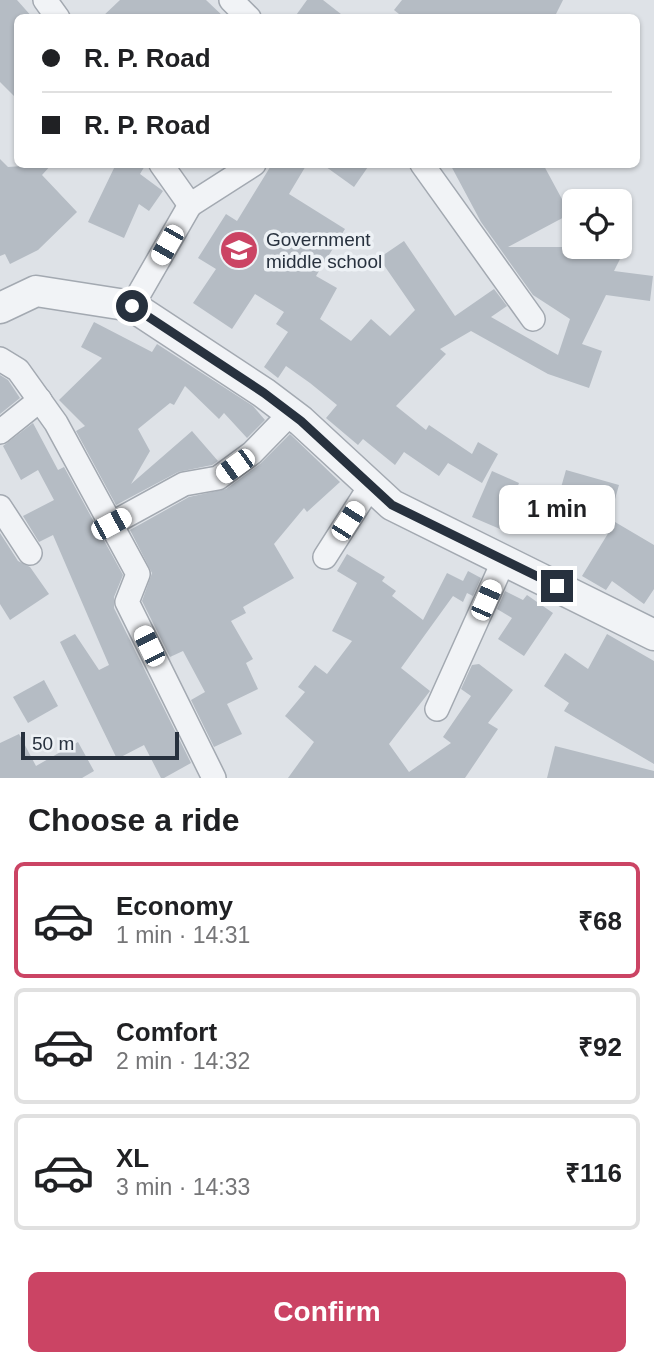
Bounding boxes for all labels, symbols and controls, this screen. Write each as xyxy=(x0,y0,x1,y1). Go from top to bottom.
text: R. P. Road xyxy=(84,43,211,73)
text: R. P. Road xyxy=(84,110,211,140)
map controls xyxy=(562,189,632,259)
button: locate xyxy=(562,189,632,259)
car xyxy=(148,222,187,268)
school or university icon: Government middle school xyxy=(218,229,260,271)
place label: Government middle school xyxy=(266,229,382,272)
route start xyxy=(116,290,148,322)
car xyxy=(212,445,259,487)
callout: 1 min xyxy=(499,484,615,534)
text: 1 min xyxy=(527,496,587,522)
car xyxy=(328,498,369,544)
car xyxy=(88,505,135,543)
route end xyxy=(541,570,573,602)
car xyxy=(468,577,505,623)
car xyxy=(131,623,168,669)
scale bar xyxy=(21,729,178,761)
text: 50 m xyxy=(32,733,74,754)
text: Choose a ride xyxy=(28,802,240,838)
icon: car xyxy=(32,889,95,952)
text: Economy xyxy=(116,891,233,921)
text: ₹68 xyxy=(578,906,622,936)
text: 1 min · 14:31 xyxy=(116,922,250,948)
icon: car xyxy=(32,1015,95,1078)
text: Comfort xyxy=(116,1017,217,1047)
text: ₹92 xyxy=(578,1032,622,1062)
text: 2 min · 14:32 xyxy=(116,1048,250,1074)
icon: car xyxy=(32,1141,95,1204)
text: XL xyxy=(116,1143,149,1173)
text: ₹116 xyxy=(565,1158,622,1188)
text: 3 min · 14:33 xyxy=(116,1174,250,1200)
button: Confirm xyxy=(28,1272,626,1352)

